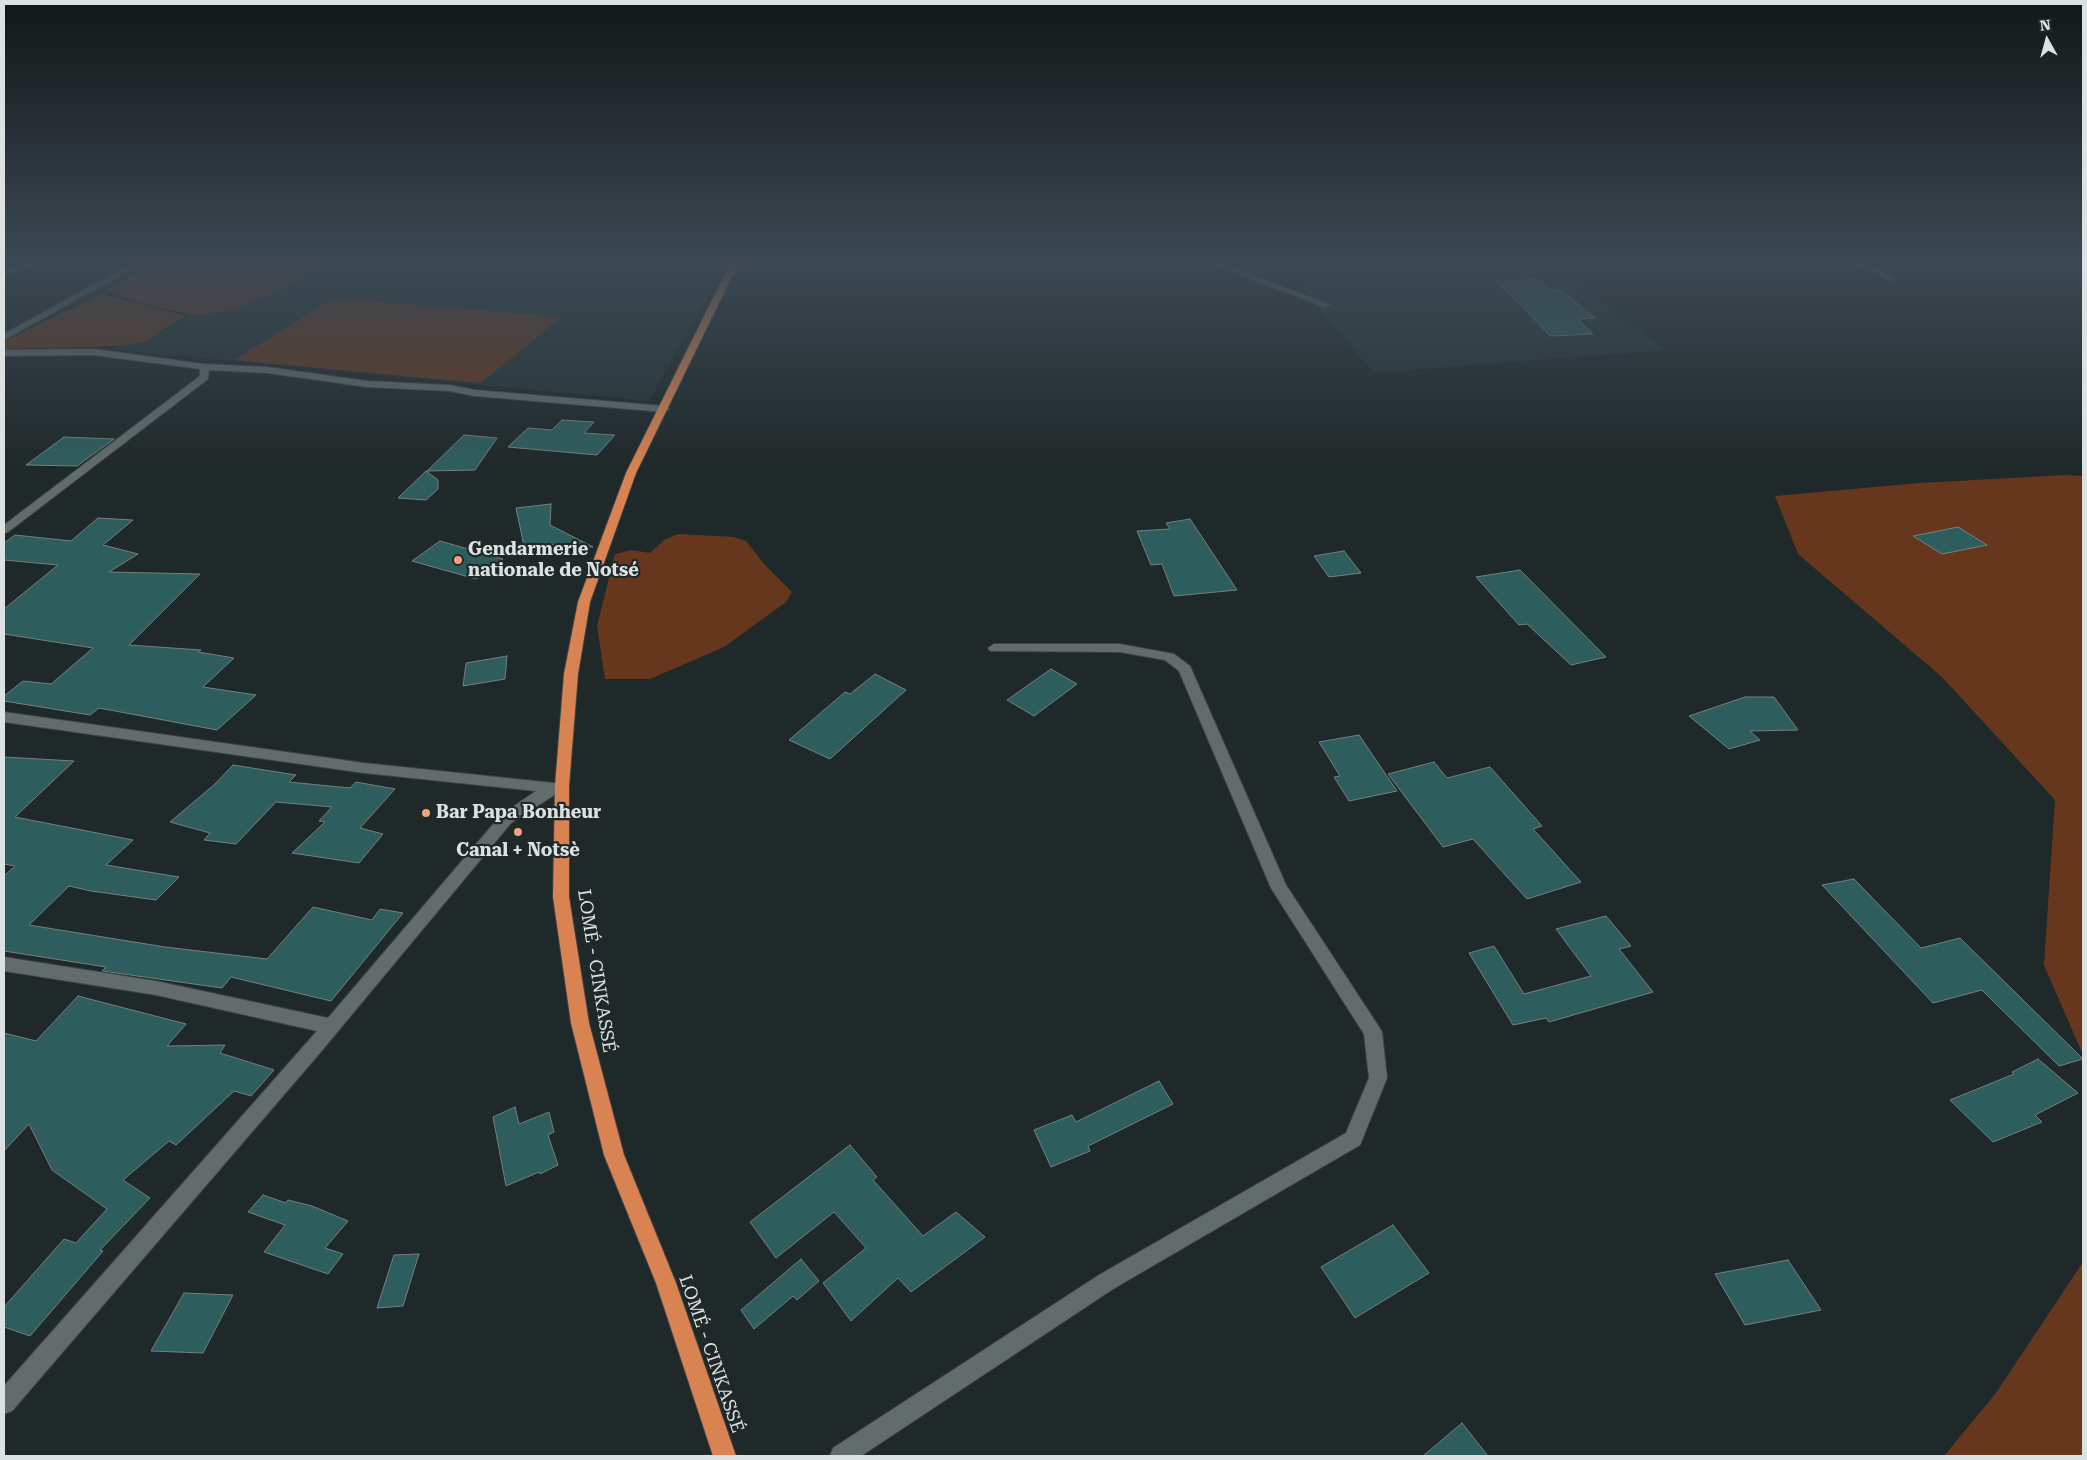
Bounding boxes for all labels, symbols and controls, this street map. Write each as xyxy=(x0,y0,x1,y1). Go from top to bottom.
north arrow xyxy=(2022,15,2072,65)
text: N xyxy=(2039,17,2051,34)
place label: Gendarmerie nationale de Notsé xyxy=(468,539,639,582)
marker: Gendarmerie nationale de Notsé xyxy=(452,554,464,566)
place label: Bar Papa Bonheur xyxy=(436,802,601,824)
marker: Bar Papa Bonheur xyxy=(420,807,432,819)
marker: Canal + Notsè xyxy=(512,826,524,838)
place label: Canal + Notsè xyxy=(456,840,580,862)
street label: LOMÉ - CINKASSÉ xyxy=(572,888,620,1054)
street label: LOMÉ - CINKASSÉ xyxy=(674,1272,748,1436)

